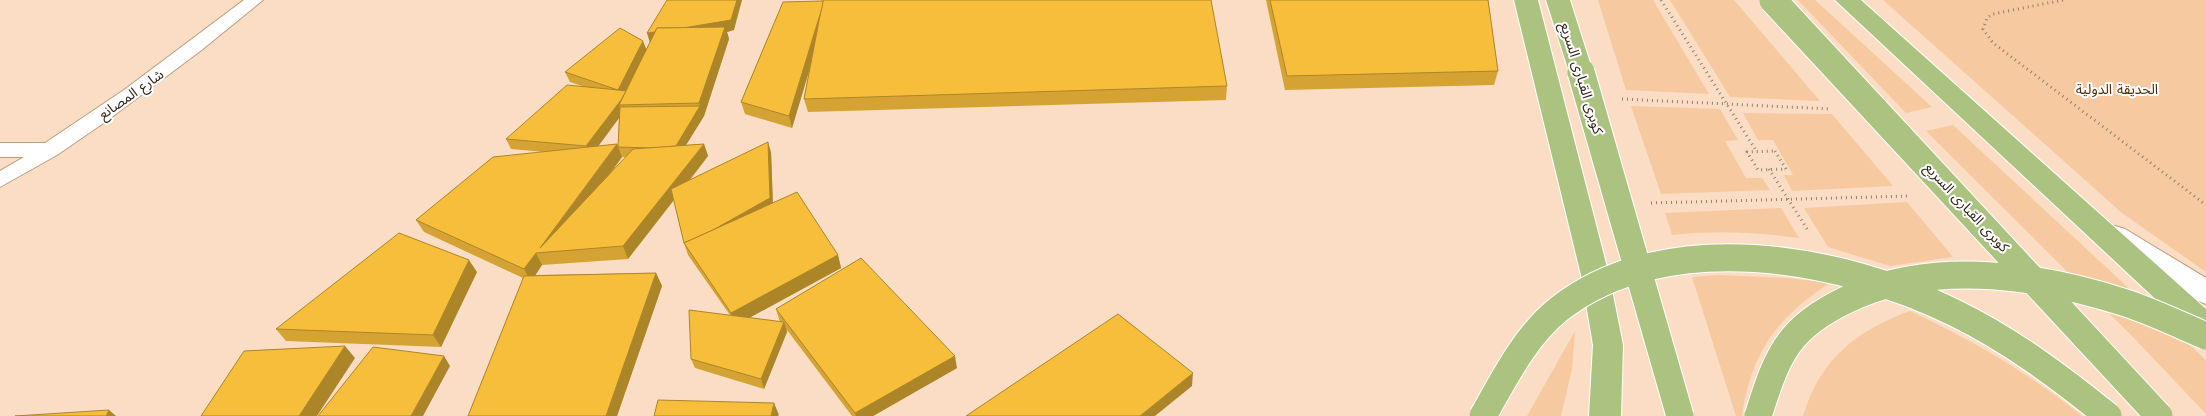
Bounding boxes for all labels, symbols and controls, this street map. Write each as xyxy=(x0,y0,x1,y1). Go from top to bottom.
street label: كوبرى القبارى السريع xyxy=(1555,20,1607,137)
street label: شارع المصانع xyxy=(95,66,168,125)
park label: الحديقة الدولية xyxy=(2076,81,2158,98)
street label: كوبرى القبارى السريع xyxy=(1919,159,2013,257)

